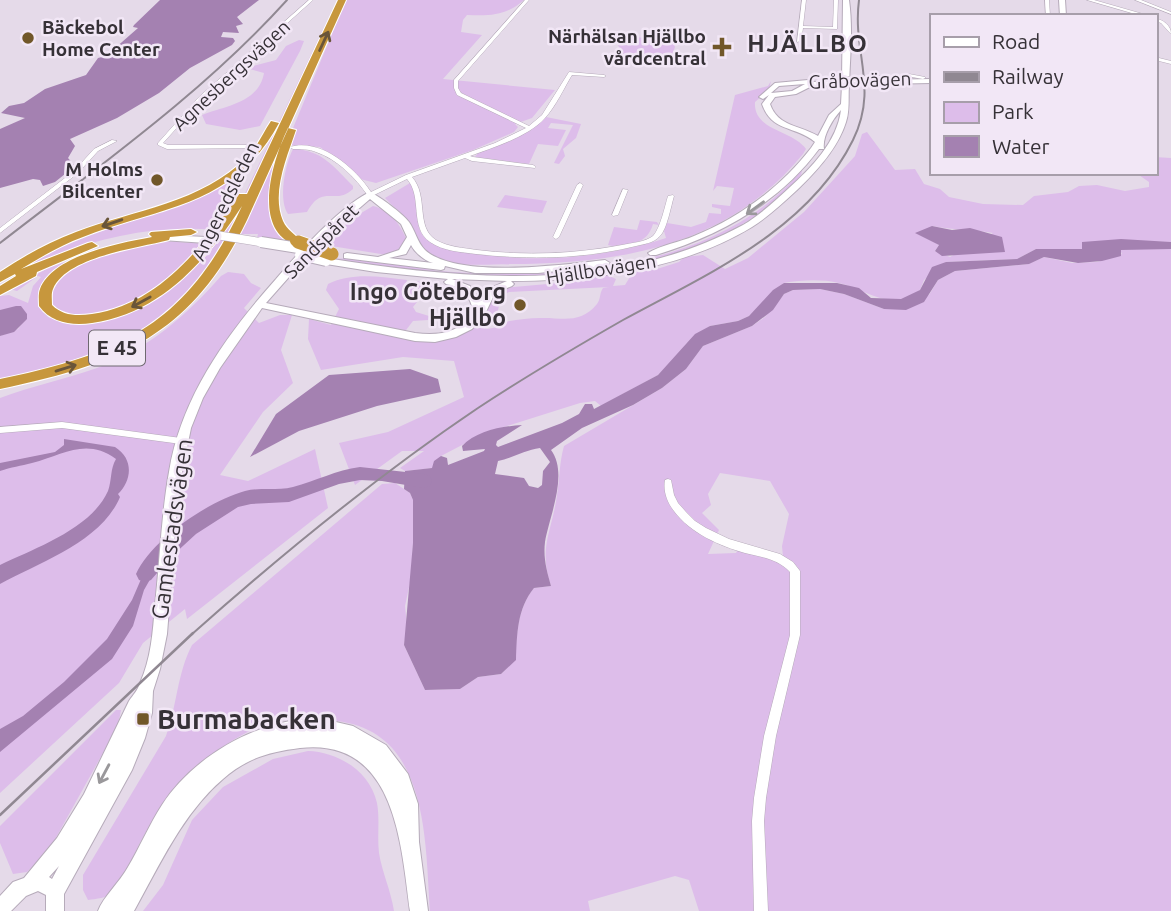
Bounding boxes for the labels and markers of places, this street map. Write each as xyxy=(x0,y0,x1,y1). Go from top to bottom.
place label: Bäckebol Home Center xyxy=(42,16,160,60)
place label: Närhälsan Hjällbo vårdcentral xyxy=(548,25,706,69)
marker: Bäckebol Home Center xyxy=(20,30,36,46)
marker: Närhälsan Hjällbo vårdcentral xyxy=(712,37,732,57)
place label: M Holms Bilcenter xyxy=(62,158,143,202)
marker: M Holms Bilcenter xyxy=(149,172,165,188)
place label: Ingo Göteborg Hjällbo xyxy=(350,279,506,330)
marker: Ingo Göteborg Hjällbo xyxy=(512,297,528,313)
place label: Burmabacken xyxy=(157,703,336,734)
marker: Burmabacken xyxy=(135,711,151,727)

